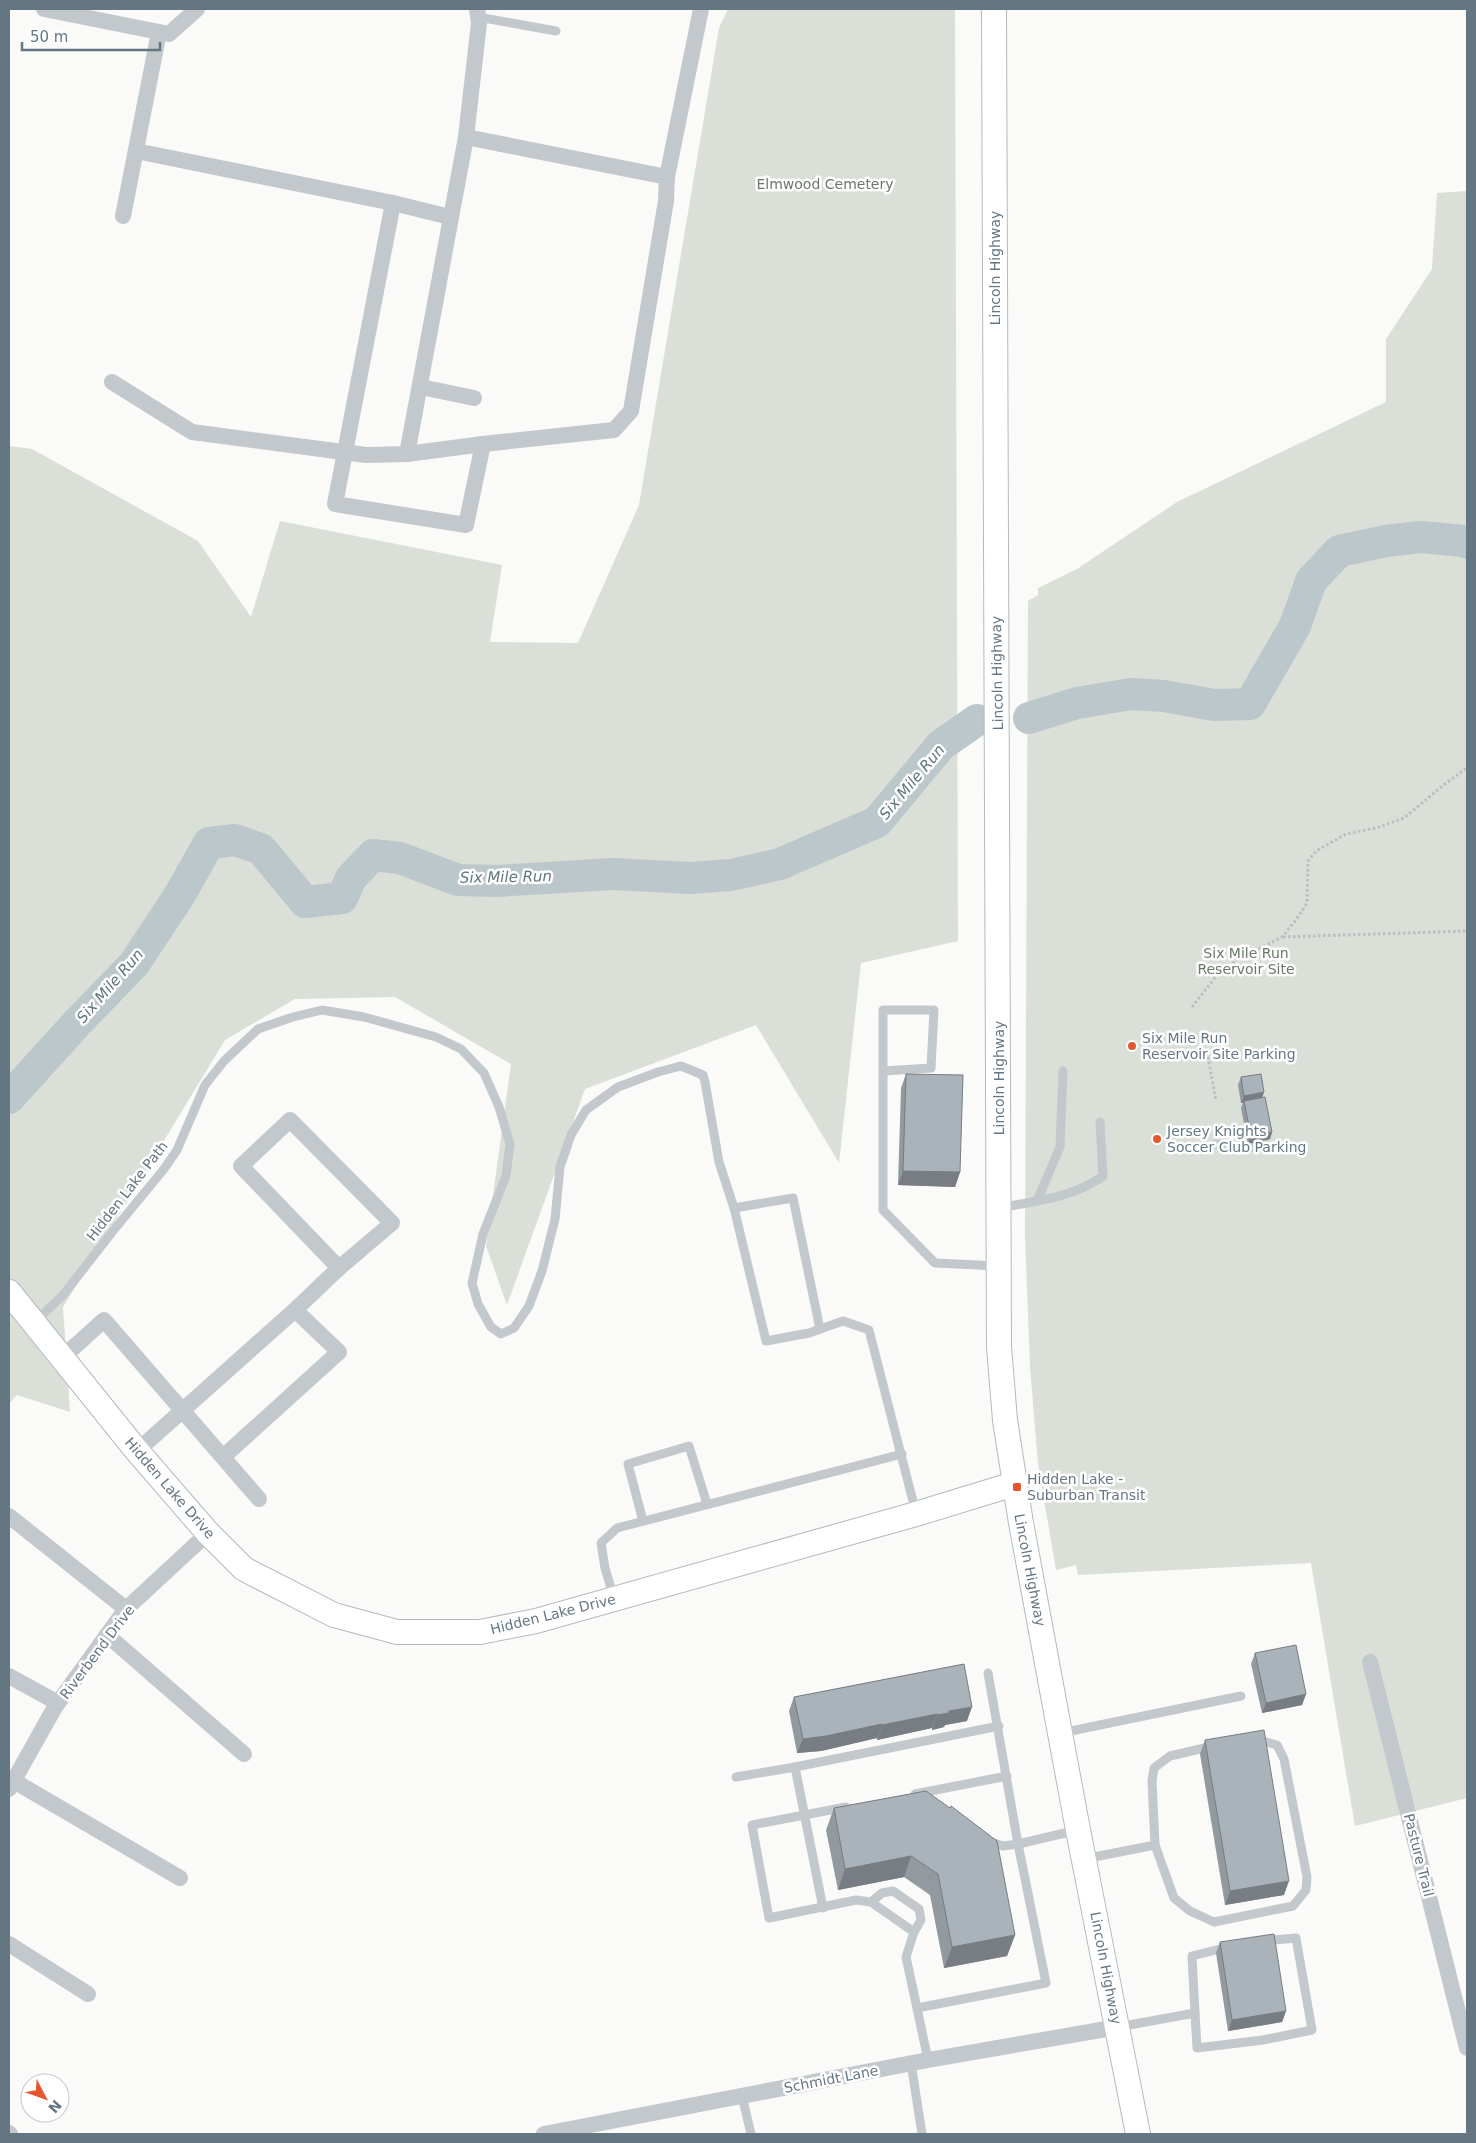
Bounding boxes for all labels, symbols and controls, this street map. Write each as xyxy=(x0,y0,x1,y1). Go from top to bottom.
scale bar xyxy=(22,20,160,52)
text: 50 m xyxy=(30,28,68,46)
park label: Elmwood Cemetery xyxy=(756,176,894,192)
street label: Lincoln Highway xyxy=(987,211,1003,325)
street label: Lincoln Highway xyxy=(988,616,1006,730)
water label: Six Mile Run xyxy=(876,741,948,823)
water label: Six Mile Run xyxy=(460,867,552,887)
water label: Six Mile Run xyxy=(73,945,147,1027)
park label: Six Mile Run Reservoir Site xyxy=(1197,945,1295,977)
street label: Lincoln Highway xyxy=(991,1021,1007,1135)
place label: Six Mile Run Reservoir Site Parking xyxy=(1142,1030,1296,1062)
marker: Six Mile Run Reservoir Site Parking xyxy=(1126,1040,1138,1052)
place label: Jersey Knights Soccer Club Parking xyxy=(1166,1123,1306,1155)
marker: Jersey Knights Soccer Club Parking xyxy=(1151,1133,1163,1145)
street label: Hidden Lake Path xyxy=(83,1138,171,1244)
street label: Hidden Lake Drive xyxy=(122,1434,218,1542)
place label: Hidden Lake - Suburban Transit xyxy=(1027,1471,1146,1503)
marker: Hidden Lake - Suburban Transit xyxy=(1011,1481,1023,1493)
street label: Lincoln Highway xyxy=(1011,1512,1049,1628)
street label: Hidden Lake Drive xyxy=(489,1591,617,1637)
street label: Riverbend Drive xyxy=(57,1602,137,1702)
street label: Pasture Trail xyxy=(1401,1812,1437,1898)
street label: Lincoln Highway xyxy=(1087,1910,1125,2026)
street label: Schmidt Lane xyxy=(783,2062,879,2096)
north arrow xyxy=(20,2073,70,2123)
text: N xyxy=(45,2097,65,2116)

